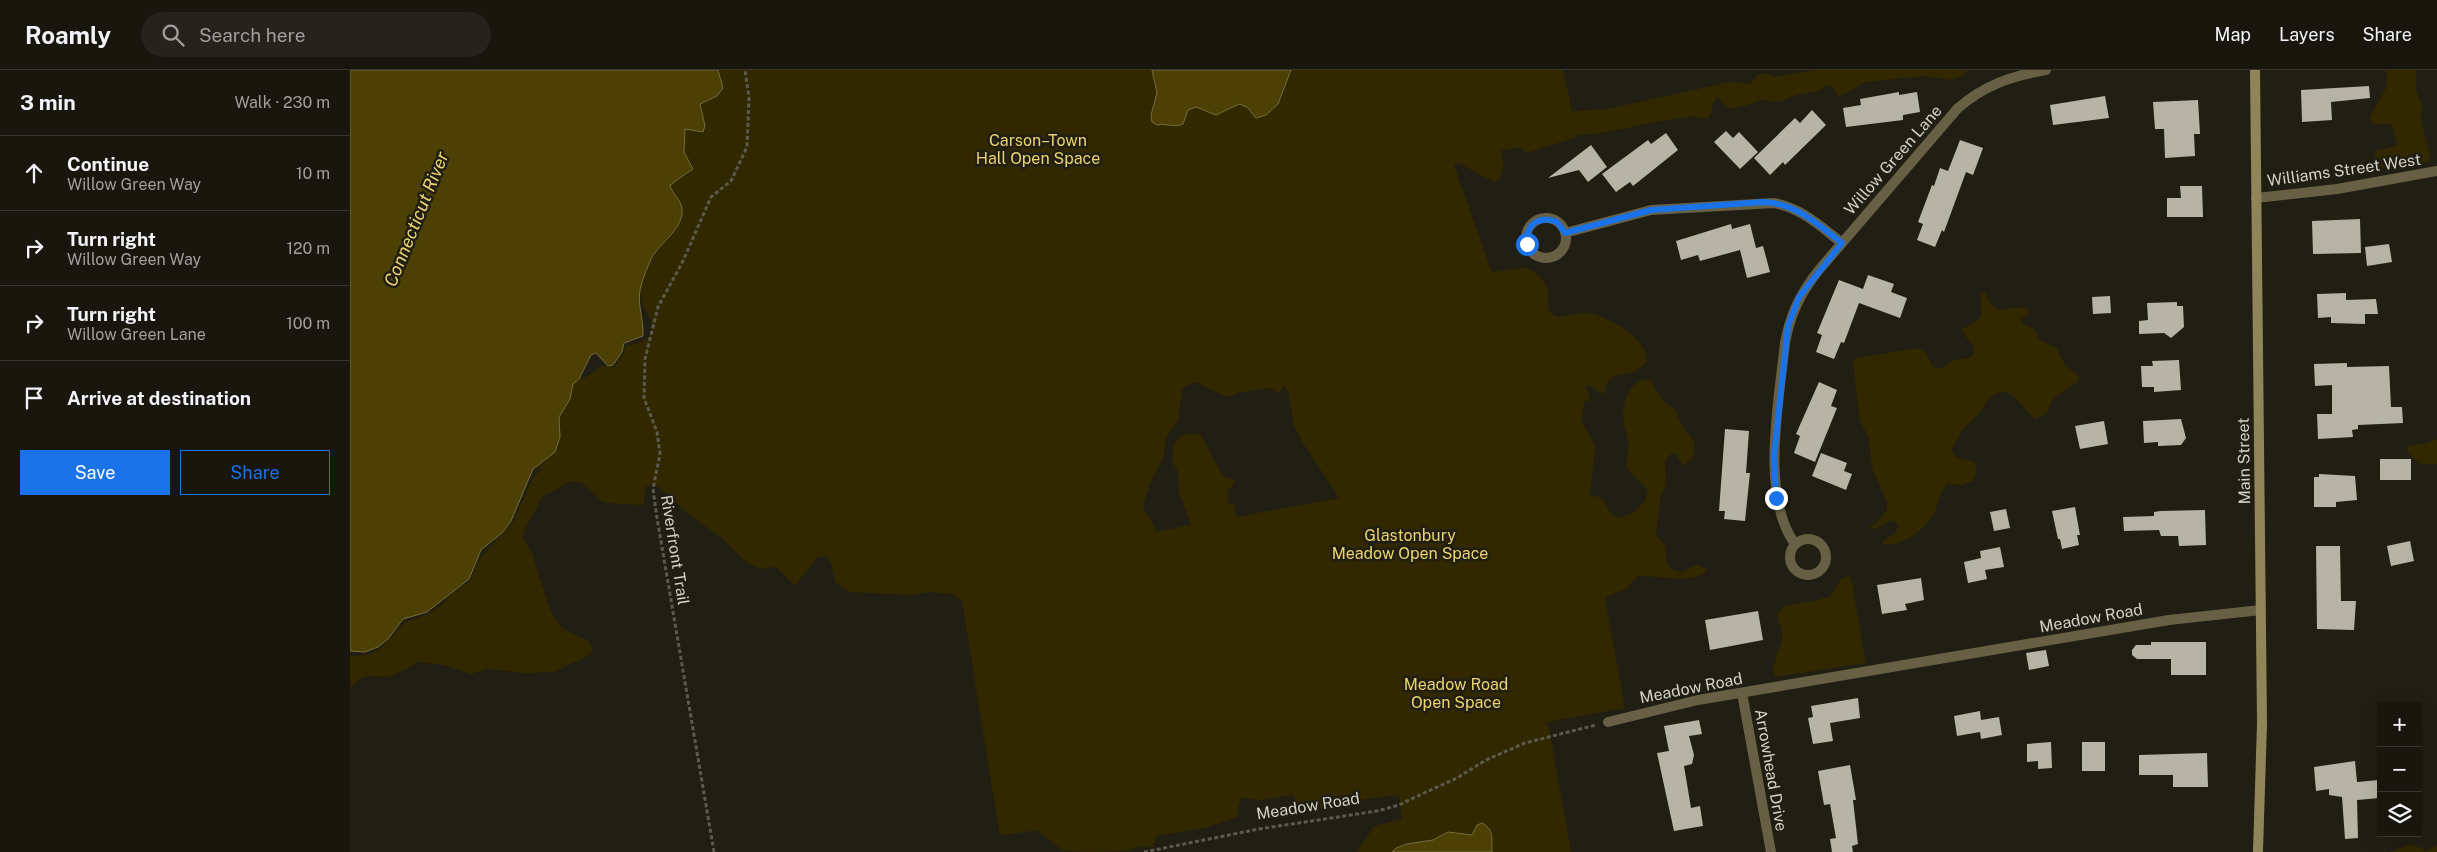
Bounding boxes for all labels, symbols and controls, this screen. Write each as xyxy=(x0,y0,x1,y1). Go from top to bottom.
search box xyxy=(141,12,491,57)
text: Roamly xyxy=(25,21,111,49)
icon: search xyxy=(159,21,187,49)
text: Search here xyxy=(199,24,306,46)
text: Map xyxy=(2215,24,2251,45)
text: Layers xyxy=(2279,24,2335,45)
text: Share xyxy=(2363,24,2412,45)
text: 3 min xyxy=(20,90,76,115)
text: Walk · 230 m xyxy=(234,93,330,112)
street label: Willow Green Lane xyxy=(1840,101,1946,219)
park label: Carson–Town Hall Open Space xyxy=(976,131,1100,168)
water label: Connecticut River xyxy=(379,148,453,289)
street label: Williams Street West xyxy=(2266,150,2422,190)
text: Continue xyxy=(67,153,149,175)
icon: ahead xyxy=(20,159,48,187)
text: 10 m xyxy=(296,164,330,183)
text: Willow Green Way xyxy=(67,175,201,194)
text: Turn right xyxy=(67,228,156,250)
route start xyxy=(1516,233,1539,256)
icon: right xyxy=(20,234,48,262)
text: 120 m xyxy=(286,239,330,258)
text: Willow Green Way xyxy=(67,250,201,269)
text: Turn right xyxy=(67,303,156,325)
icon: right xyxy=(20,309,48,337)
text: 100 m xyxy=(286,314,330,333)
text: Willow Green Lane xyxy=(67,325,206,344)
icon: arrive xyxy=(20,384,48,412)
text: Arrive at destination xyxy=(67,387,251,409)
street label: Main Street xyxy=(2234,417,2254,505)
button: Save xyxy=(20,450,170,495)
button: Share xyxy=(180,450,330,495)
route end xyxy=(1765,487,1788,510)
street label: Riverfront Trail xyxy=(657,494,693,607)
park label: Glastonbury Meadow Open Space xyxy=(1332,526,1488,563)
street label: Meadow Road xyxy=(2038,600,2144,636)
street label: Meadow Road xyxy=(1638,669,1744,707)
park label: Meadow Road Open Space xyxy=(1404,675,1508,712)
map controls xyxy=(2377,702,2422,837)
button: + xyxy=(2377,702,2422,747)
street label: Arrowhead Drive xyxy=(1751,707,1791,833)
button: − xyxy=(2377,747,2422,792)
street label: Meadow Road xyxy=(1255,788,1361,824)
button: layers xyxy=(2377,792,2422,837)

